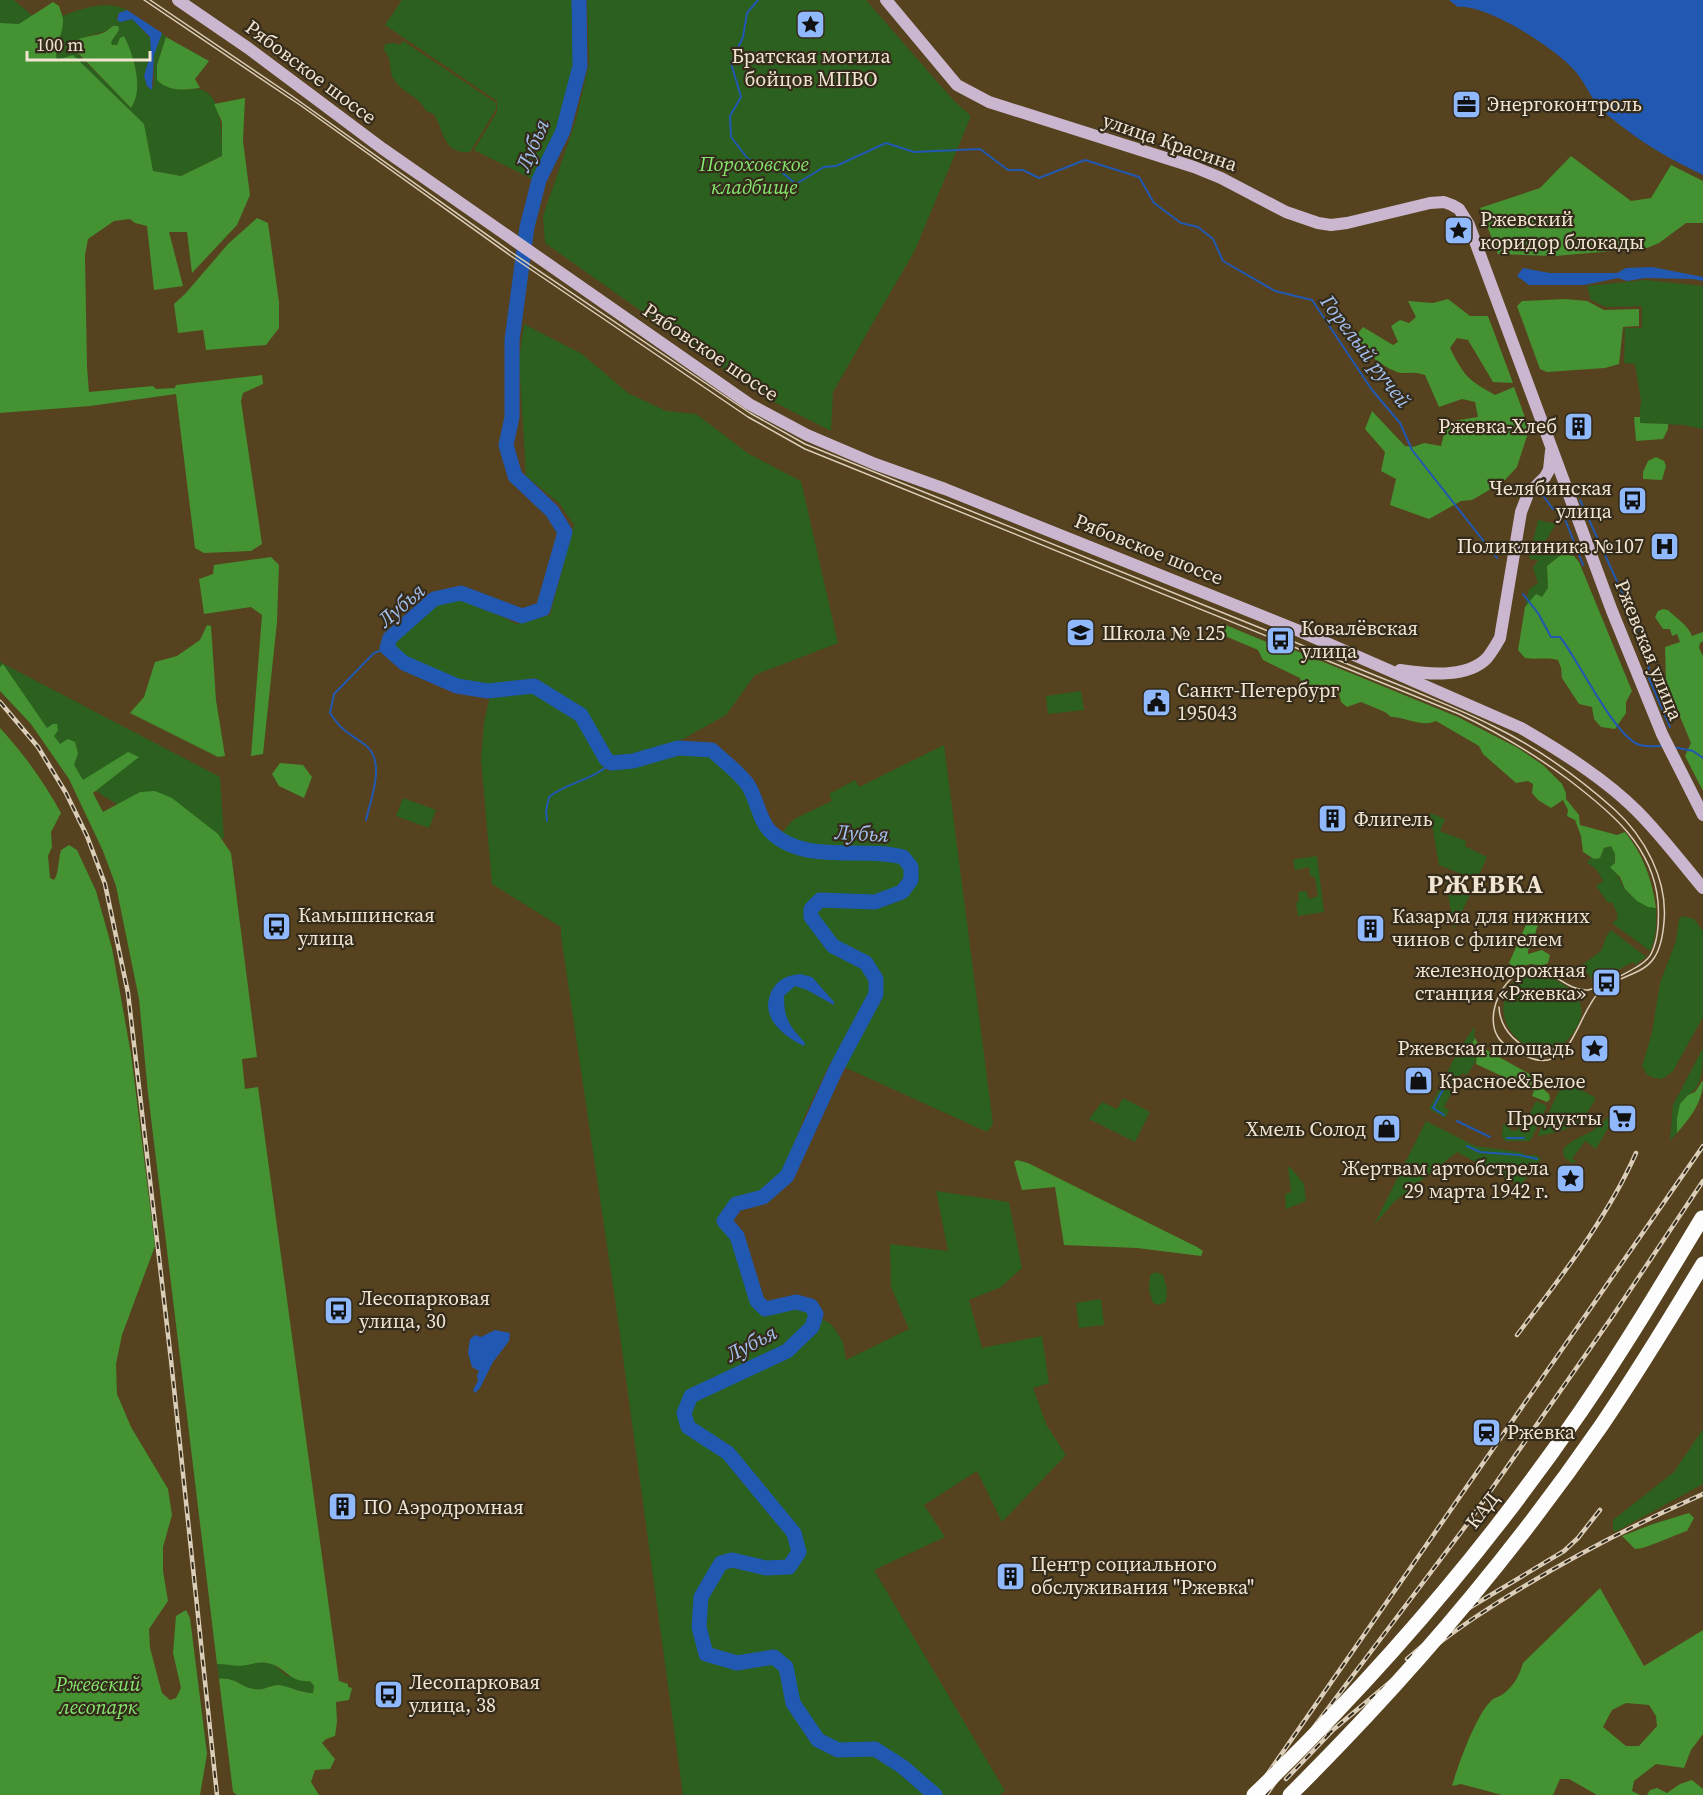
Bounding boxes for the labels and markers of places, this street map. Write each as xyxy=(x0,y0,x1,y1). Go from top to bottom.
place icon: Братская могила бойцов МПВО xyxy=(795,9,827,41)
place label: Братская могила бойцов МПВО xyxy=(731,42,891,93)
office icon: Энергоконтроль xyxy=(1450,88,1482,120)
place label: Энергоконтроль xyxy=(1487,90,1642,118)
place label: Ржевский коридор блокады xyxy=(1480,205,1644,256)
place icon: Ржевский коридор блокады xyxy=(1443,214,1475,246)
building icon: Ржевка-Хлеб xyxy=(1562,410,1594,442)
place label: Ржевка-Хлеб xyxy=(1438,412,1557,440)
place label: Челябинская улица xyxy=(1489,474,1613,525)
bus stop icon: Челябинская улица xyxy=(1617,484,1649,516)
hospital icon: Поликлиника №107 xyxy=(1649,530,1681,562)
place label: Поликлиника №107 xyxy=(1457,532,1644,560)
place label: Ковалёвская улица xyxy=(1301,614,1418,665)
school or university icon: Школа № 125 xyxy=(1065,617,1097,649)
place label: Школа № 125 xyxy=(1102,619,1225,647)
bus stop icon: Ковалёвская улица xyxy=(1264,624,1296,656)
place label: Санкт-Петербург 195043 xyxy=(1177,676,1339,727)
public building icon: Санкт-Петербург 195043 xyxy=(1140,686,1172,718)
building icon: Флигель xyxy=(1317,803,1349,835)
place label: Флигель xyxy=(1354,805,1433,833)
place label: Камышинская улица xyxy=(298,901,435,952)
place label: Казарма для нижних чинов с флигелем xyxy=(1392,902,1590,953)
bus stop icon: Камышинская улица xyxy=(261,910,293,942)
building icon: Казарма для нижних чинов с флигелем xyxy=(1355,912,1387,944)
place label: железнодорожная станция «Ржевка» xyxy=(1415,956,1586,1007)
bus stop icon: железнодорожная станция «Ржевка» xyxy=(1591,966,1623,998)
place icon: Ржевская площадь xyxy=(1579,1032,1611,1064)
place label: Ржевская площадь xyxy=(1397,1034,1574,1062)
shop icon: Красное&Белое xyxy=(1402,1065,1434,1097)
place label: Красное&Белое xyxy=(1439,1067,1586,1095)
supermarket icon: Продукты xyxy=(1607,1102,1639,1134)
place label: Продукты xyxy=(1507,1104,1602,1132)
shop icon: Хмель Солод xyxy=(1371,1113,1403,1145)
place label: Хмель Солод xyxy=(1246,1115,1366,1143)
place label: Жертвам артобстрела 29 марта 1942 г. xyxy=(1342,1154,1550,1205)
place icon: Жертвам артобстрела 29 марта 1942 г. xyxy=(1554,1163,1586,1195)
place label: Лесопарковая улица, 30 xyxy=(359,1284,490,1335)
bus stop icon: Лесопарковая улица, 30 xyxy=(322,1294,354,1326)
station icon: Ржевка xyxy=(1470,1416,1502,1448)
place label: Ржевка xyxy=(1507,1418,1576,1446)
building icon: ПО Аэродромная xyxy=(326,1491,358,1523)
place label: ПО Аэродромная xyxy=(363,1493,524,1521)
place label: Центр социального обслуживания "Ржевка" xyxy=(1031,1550,1254,1601)
building icon: Центр социального обслуживания "Ржевка" xyxy=(994,1560,1026,1592)
place label: Лесопарковая улица, 38 xyxy=(409,1668,540,1719)
bus stop icon: Лесопарковая улица, 38 xyxy=(372,1678,404,1710)

